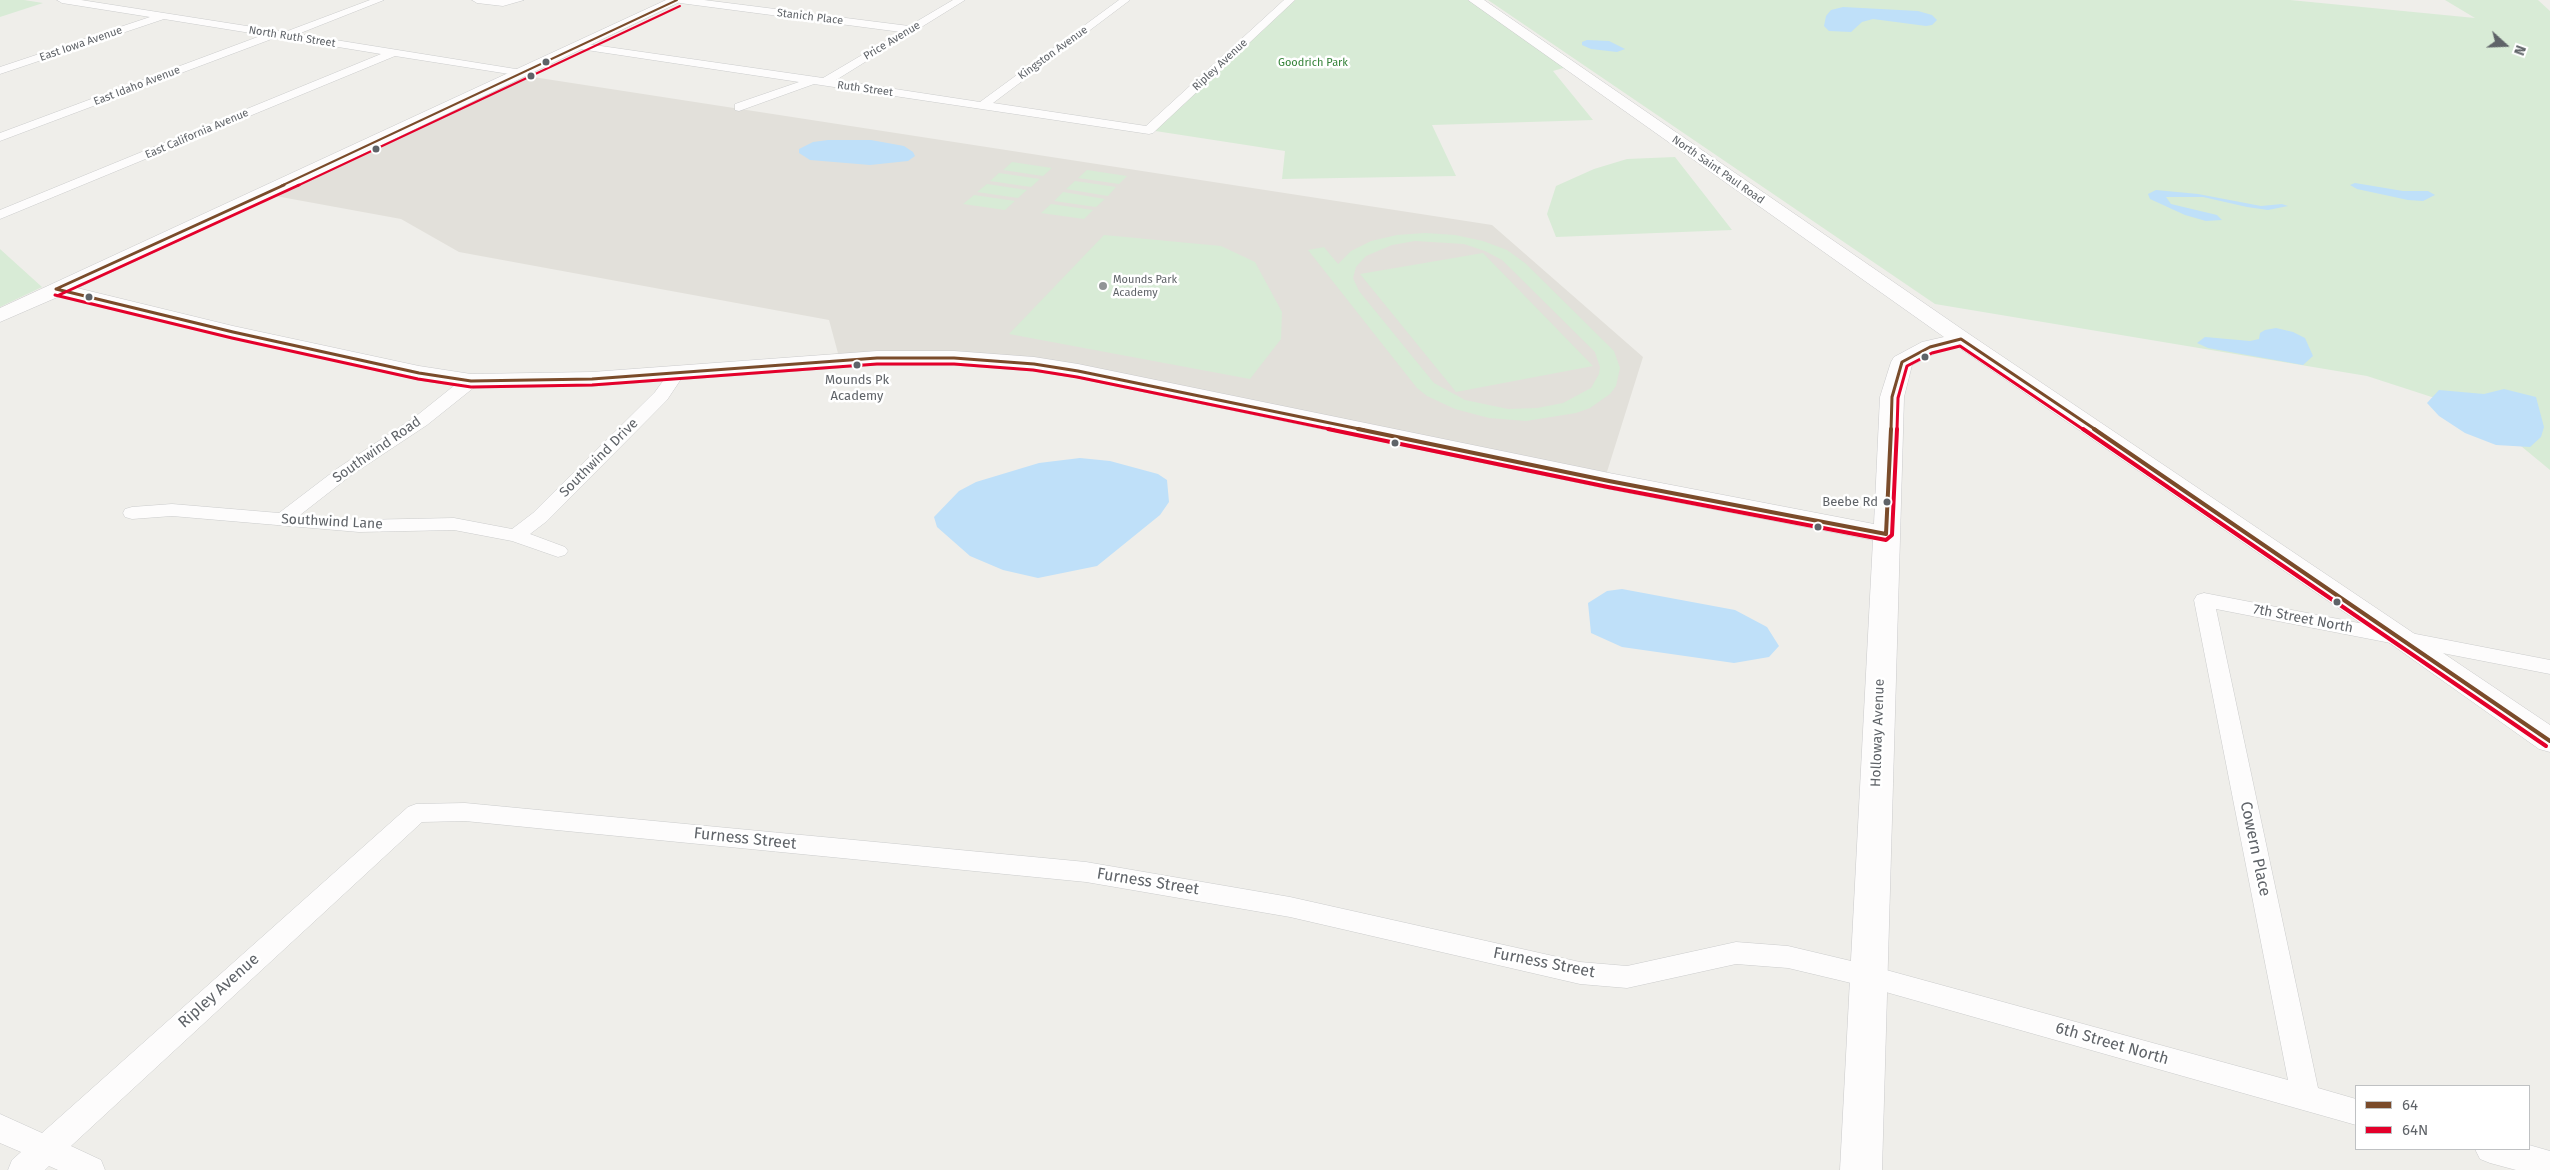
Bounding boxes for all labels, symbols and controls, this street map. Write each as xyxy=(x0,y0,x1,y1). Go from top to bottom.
street label: Stanich Place xyxy=(776,6,844,28)
street label: Price Avenue xyxy=(861,19,923,63)
north arrow xyxy=(2480,20,2530,70)
street label: Kingston Avenue xyxy=(1016,23,1090,83)
street label: East Iowa Avenue xyxy=(38,24,124,64)
street label: North Ruth Street xyxy=(248,24,336,50)
street label: Ripley Avenue xyxy=(1190,36,1250,94)
text: N xyxy=(2510,43,2529,58)
park label: Goodrich Park xyxy=(1278,56,1348,70)
unlabelled marker xyxy=(541,57,551,67)
street label: East Idaho Avenue xyxy=(92,63,182,109)
unlabelled marker xyxy=(526,71,536,81)
street label: Ruth Street xyxy=(836,79,894,99)
street label: East California Avenue xyxy=(143,106,251,162)
street label: North Saint Paul Road xyxy=(1669,133,1767,207)
unlabelled marker xyxy=(371,144,381,154)
place label: Mounds Park Academy xyxy=(1113,273,1177,299)
marker: Mounds Park Academy xyxy=(1097,280,1109,292)
unlabelled marker xyxy=(84,292,94,302)
unlabelled marker xyxy=(1920,352,1930,362)
marker: Mounds Pk Academy xyxy=(852,360,862,370)
place label: Mounds Pk Academy xyxy=(825,372,889,403)
street label: Southwind Road xyxy=(330,413,424,487)
street label: Southwind Drive xyxy=(556,415,642,501)
unlabelled marker xyxy=(1390,438,1400,448)
place label: Beebe Rd xyxy=(1822,494,1878,510)
marker: Beebe Rd xyxy=(1882,497,1892,507)
street label: Southwind Lane xyxy=(281,511,383,533)
unlabelled marker xyxy=(1813,522,1823,532)
unlabelled marker xyxy=(2332,597,2342,607)
street label: 7th Street North xyxy=(2252,601,2354,637)
street label: Holloway Avenue xyxy=(1868,679,1888,787)
street label: Cowern Place xyxy=(2236,800,2274,898)
street label: Furness Street xyxy=(693,824,797,854)
street label: Furness Street xyxy=(1095,864,1201,900)
street label: Furness Street xyxy=(1491,944,1597,982)
street label: Ripley Avenue xyxy=(175,950,263,1032)
street label: 6th Street North xyxy=(2053,1019,2171,1069)
legend xyxy=(2355,1085,2530,1150)
text: 64 xyxy=(2402,1096,2418,1114)
text: 64N xyxy=(2402,1121,2428,1139)

